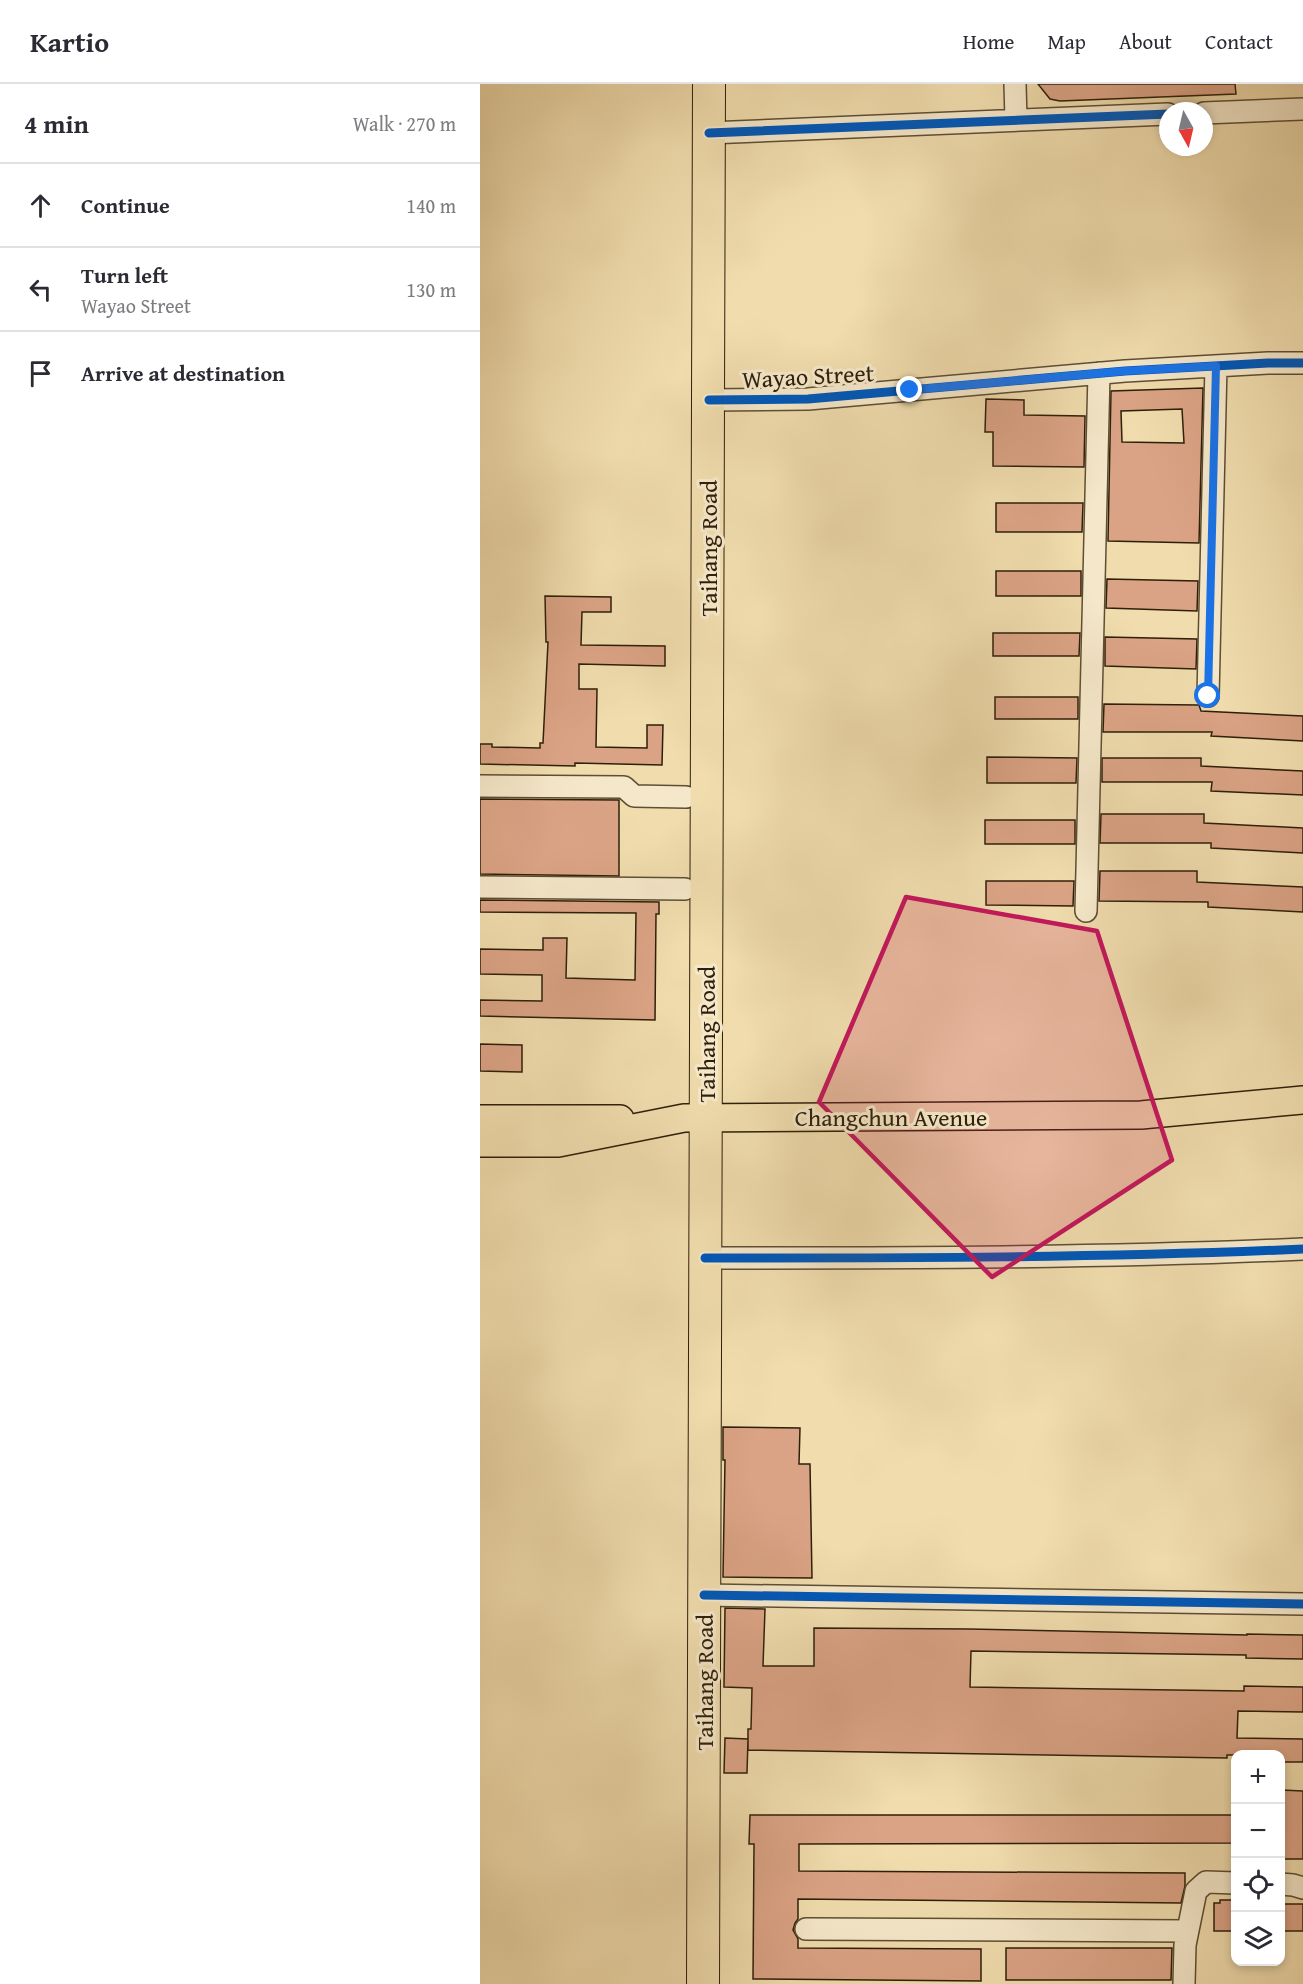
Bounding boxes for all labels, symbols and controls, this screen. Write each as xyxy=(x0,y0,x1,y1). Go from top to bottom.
text: Kartio xyxy=(30,21,109,62)
text: Home xyxy=(963,26,1014,57)
text: Map xyxy=(1047,26,1086,57)
text: About xyxy=(1119,26,1172,57)
text: Contact xyxy=(1205,26,1273,57)
north arrow xyxy=(1159,102,1213,156)
text: 4 min xyxy=(24,104,89,143)
text: Walk · 270 m xyxy=(353,109,456,138)
icon: ahead xyxy=(24,189,57,222)
text: Continue xyxy=(81,189,170,221)
text: 140 m xyxy=(406,191,456,220)
text: Turn left xyxy=(81,259,168,291)
icon: left xyxy=(24,273,57,306)
text: 130 m xyxy=(406,275,456,304)
text: Wayao Street xyxy=(81,291,191,320)
street label: Wayao Street xyxy=(741,355,875,397)
icon: arrive xyxy=(24,357,57,390)
text: Arrive at destination xyxy=(81,357,285,389)
route end xyxy=(896,376,922,402)
street label: Taihang Road xyxy=(691,480,726,616)
route start xyxy=(1194,682,1220,708)
street label: Taihang Road xyxy=(689,966,724,1102)
street label: Changchun Avenue xyxy=(795,1100,987,1135)
street label: Taihang Road xyxy=(687,1614,722,1750)
map controls xyxy=(1231,1750,1285,1966)
button: + xyxy=(1231,1750,1285,1804)
button: − xyxy=(1231,1804,1285,1858)
button: locate xyxy=(1231,1858,1285,1912)
button: layers xyxy=(1231,1912,1285,1966)

